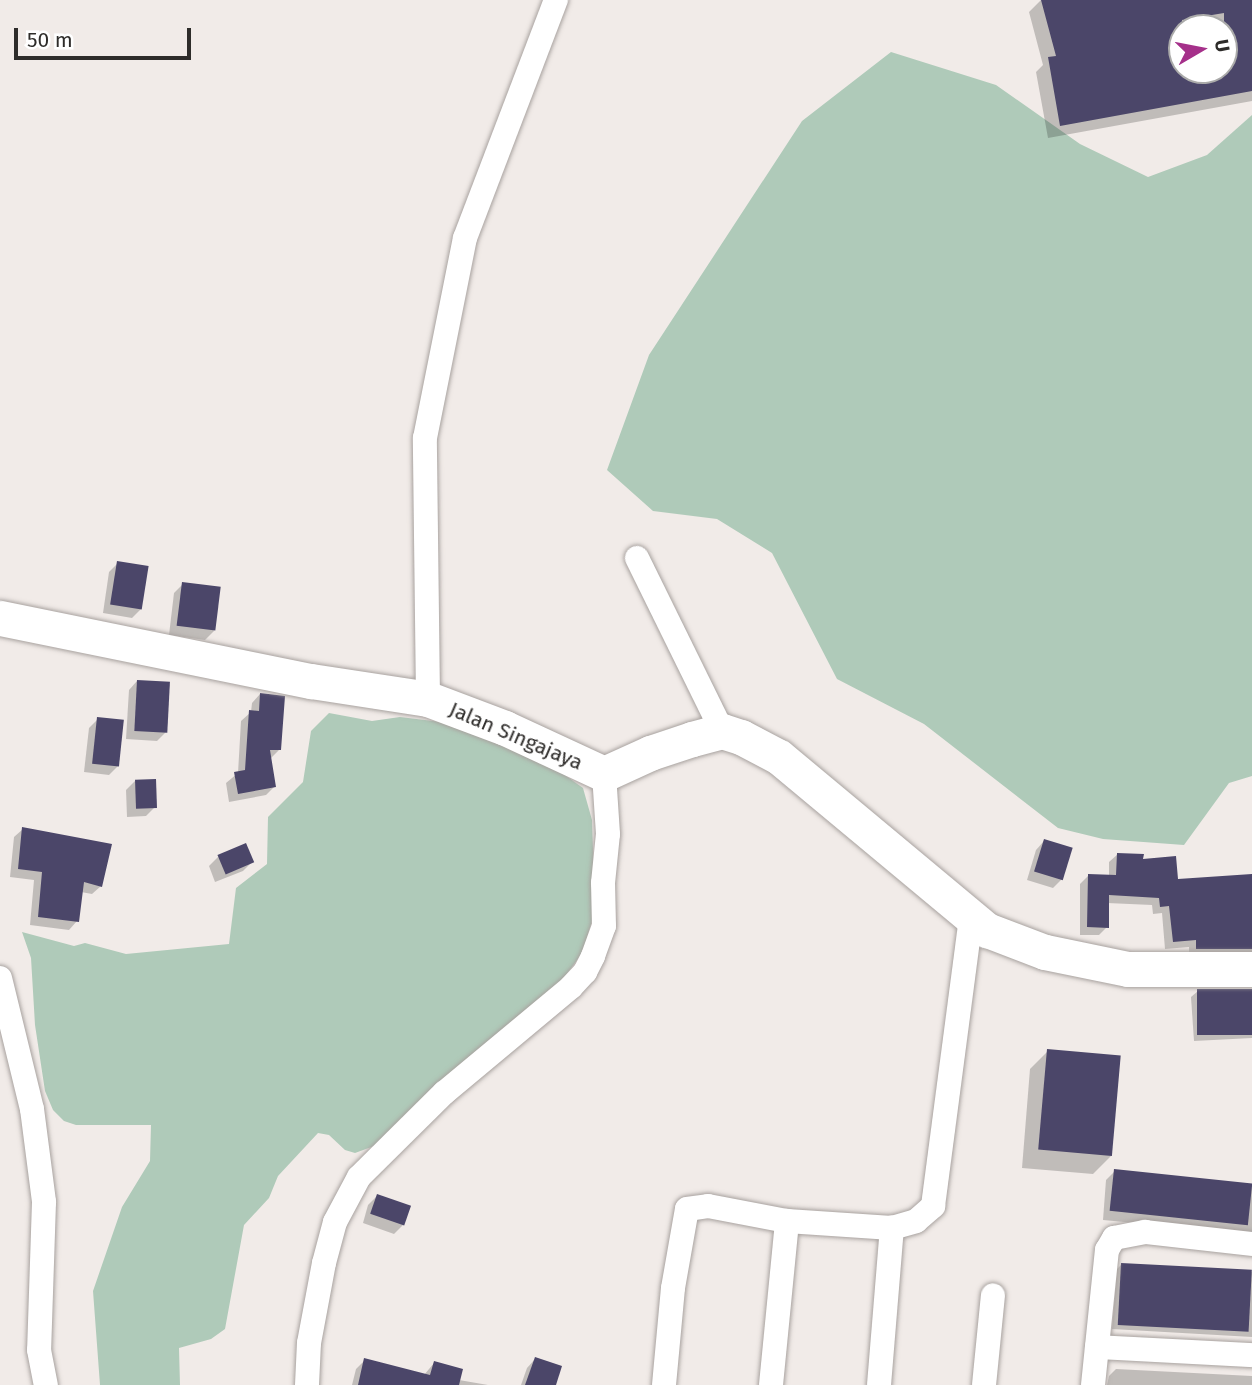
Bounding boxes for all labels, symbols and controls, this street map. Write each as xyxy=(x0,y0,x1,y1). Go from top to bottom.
scale bar xyxy=(18,14,194,58)
north arrow xyxy=(1168,14,1238,84)
text: 50 m xyxy=(27,27,73,53)
text: U xyxy=(1210,38,1235,54)
street label: Jalan Singajaya xyxy=(445,697,587,775)

